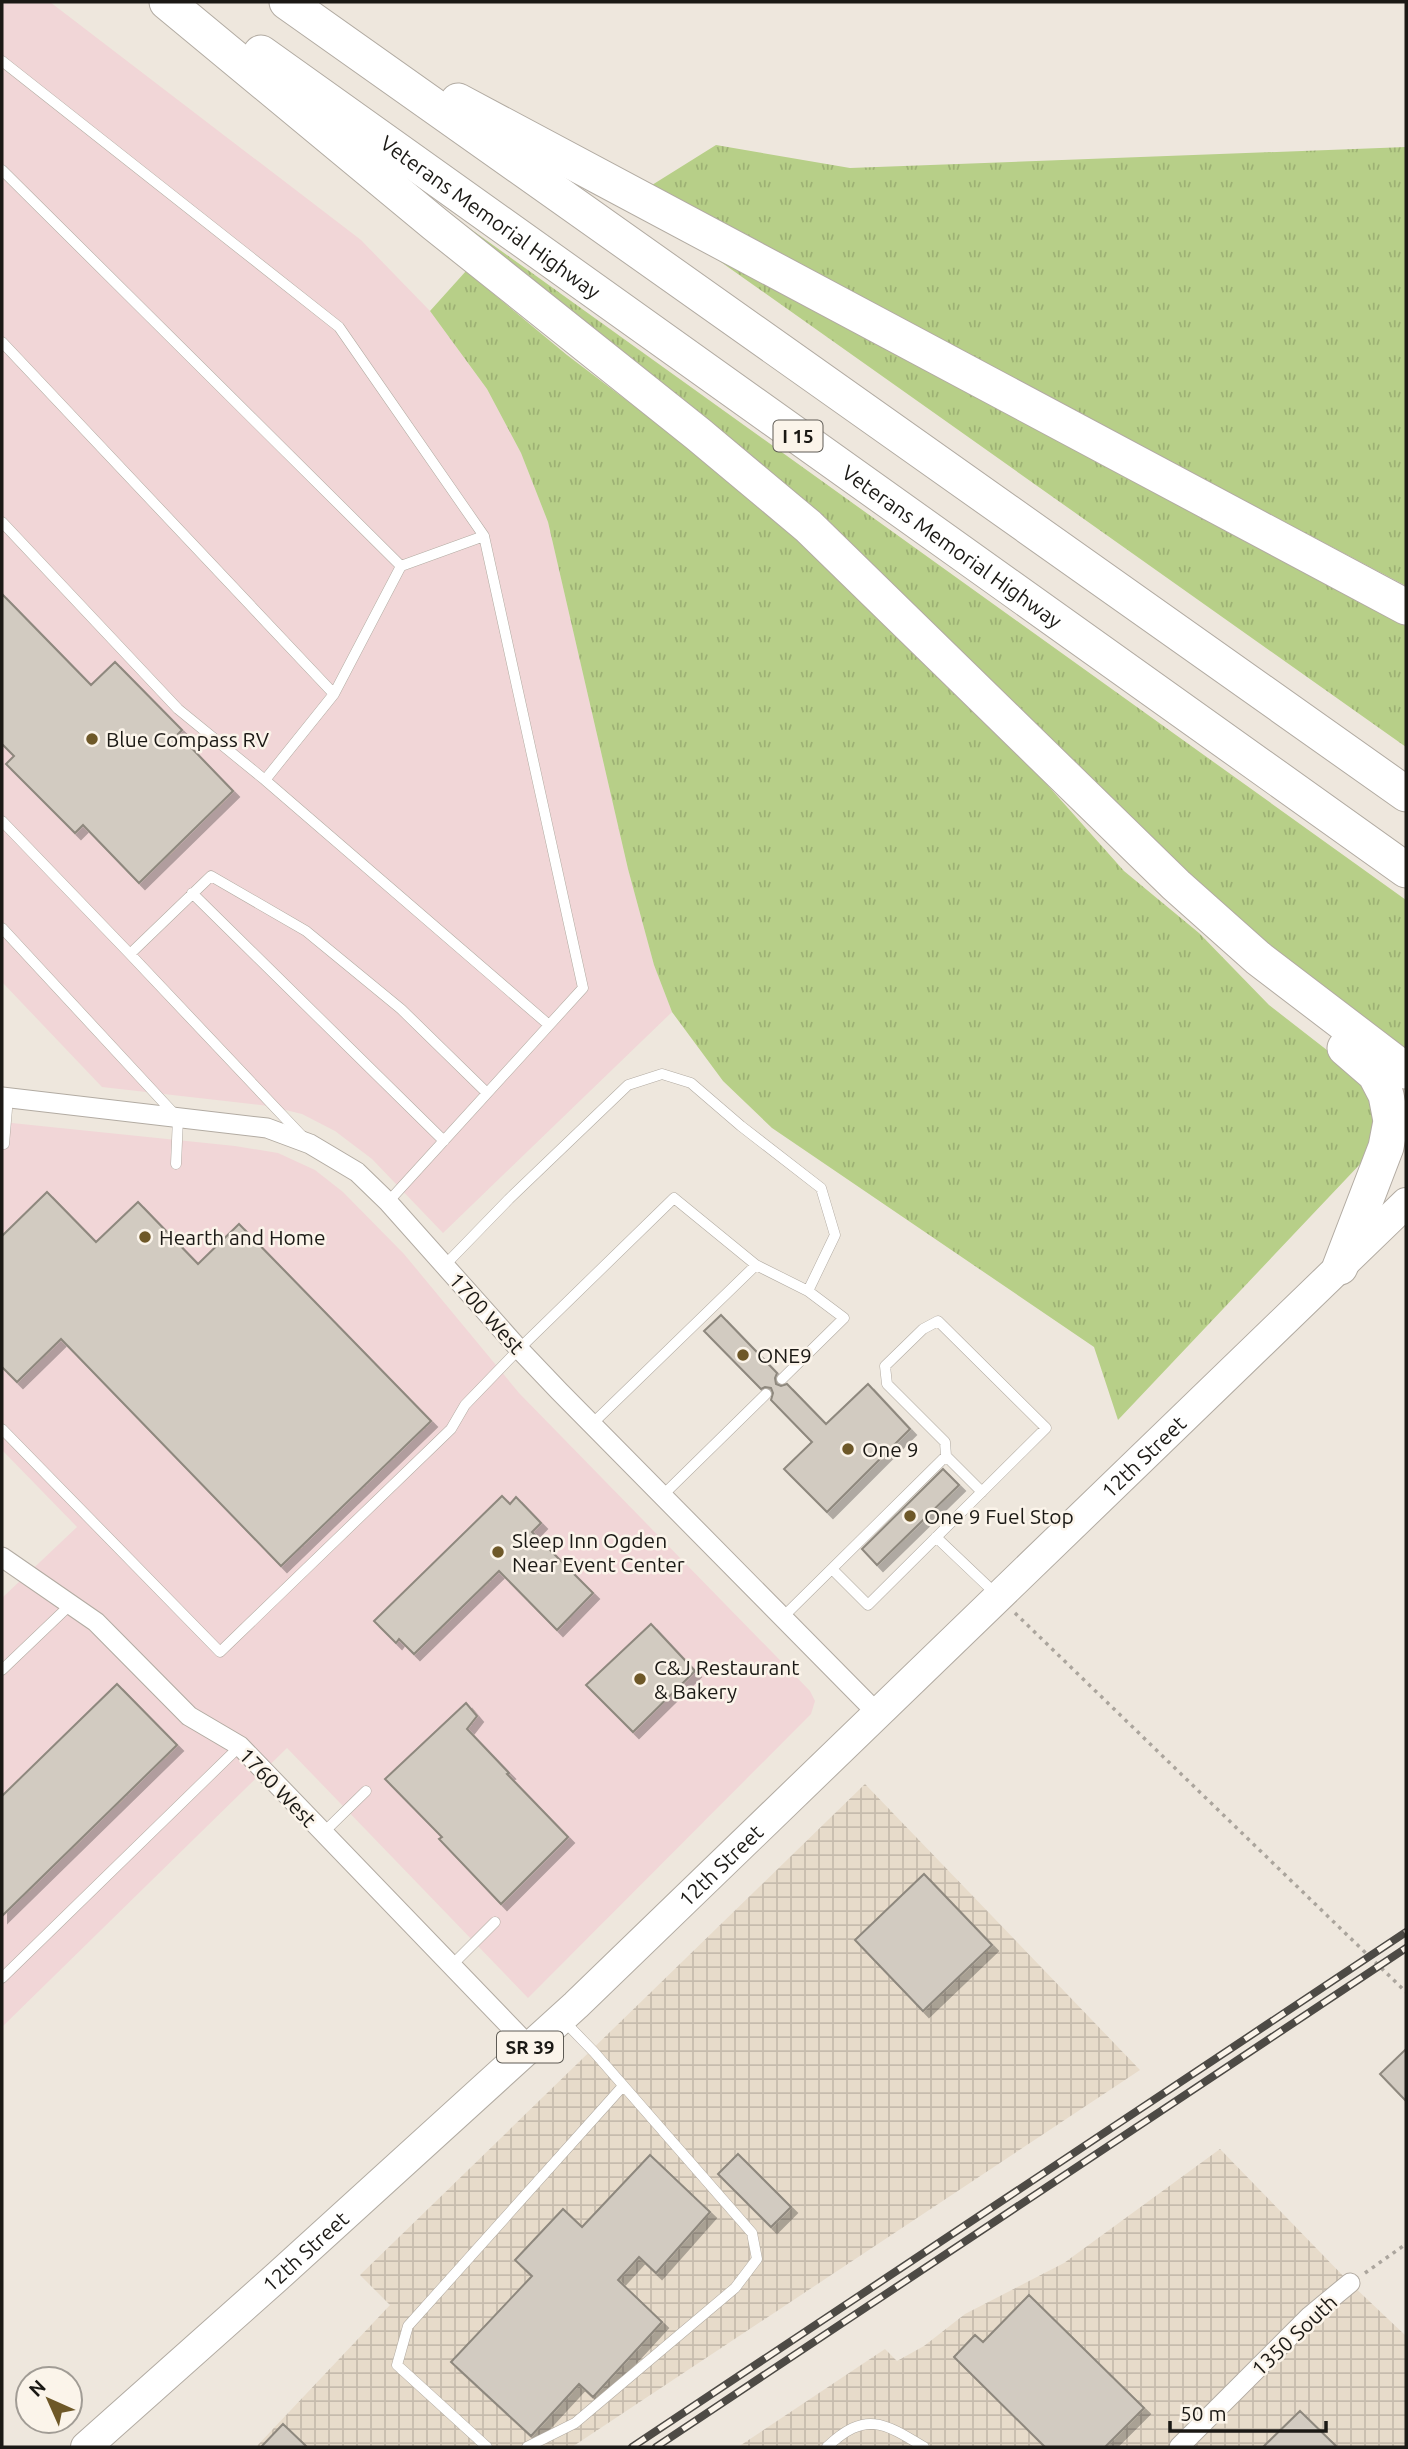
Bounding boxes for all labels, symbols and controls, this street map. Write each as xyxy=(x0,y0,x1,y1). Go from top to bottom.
street label: Veterans Memorial Highway xyxy=(376,130,605,303)
road number: I 15 xyxy=(774,420,822,452)
street label: Veterans Memorial Highway xyxy=(838,460,1067,633)
place label: Blue Compass RV xyxy=(106,727,270,751)
marker: Blue Compass RV xyxy=(84,731,100,747)
place label: Hearth and Home xyxy=(159,1225,326,1249)
marker: Hearth and Home xyxy=(137,1229,153,1245)
street label: 1700 West xyxy=(445,1268,529,1358)
place label: ONE9 xyxy=(757,1343,812,1367)
marker: ONE9 xyxy=(735,1347,751,1363)
street label: 12th Street xyxy=(1096,1411,1190,1503)
place label: One 9 xyxy=(862,1437,919,1461)
marker: One 9 xyxy=(840,1441,856,1457)
place label: One 9 Fuel Stop xyxy=(924,1504,1074,1528)
marker: One 9 Fuel Stop xyxy=(902,1508,918,1524)
place label: Sleep Inn Ogden Near Event Center xyxy=(512,1528,685,1576)
marker: Sleep Inn Ogden Near Event Center xyxy=(490,1544,506,1560)
place label: C&J Restaurant & Bakery xyxy=(654,1655,799,1703)
marker: C&J Restaurant & Bakery xyxy=(632,1671,648,1687)
street label: 1760 West xyxy=(235,1743,321,1831)
street label: 12th Street xyxy=(674,1819,768,1911)
road number: SR 39 xyxy=(497,2032,563,2062)
street label: 12th Street xyxy=(257,2206,353,2296)
street label: 1350 South xyxy=(1246,2289,1342,2381)
north arrow xyxy=(14,2365,84,2435)
text: N xyxy=(24,2375,50,2401)
scale bar xyxy=(1170,2390,1326,2434)
text: 50 m xyxy=(1180,2401,1227,2425)

